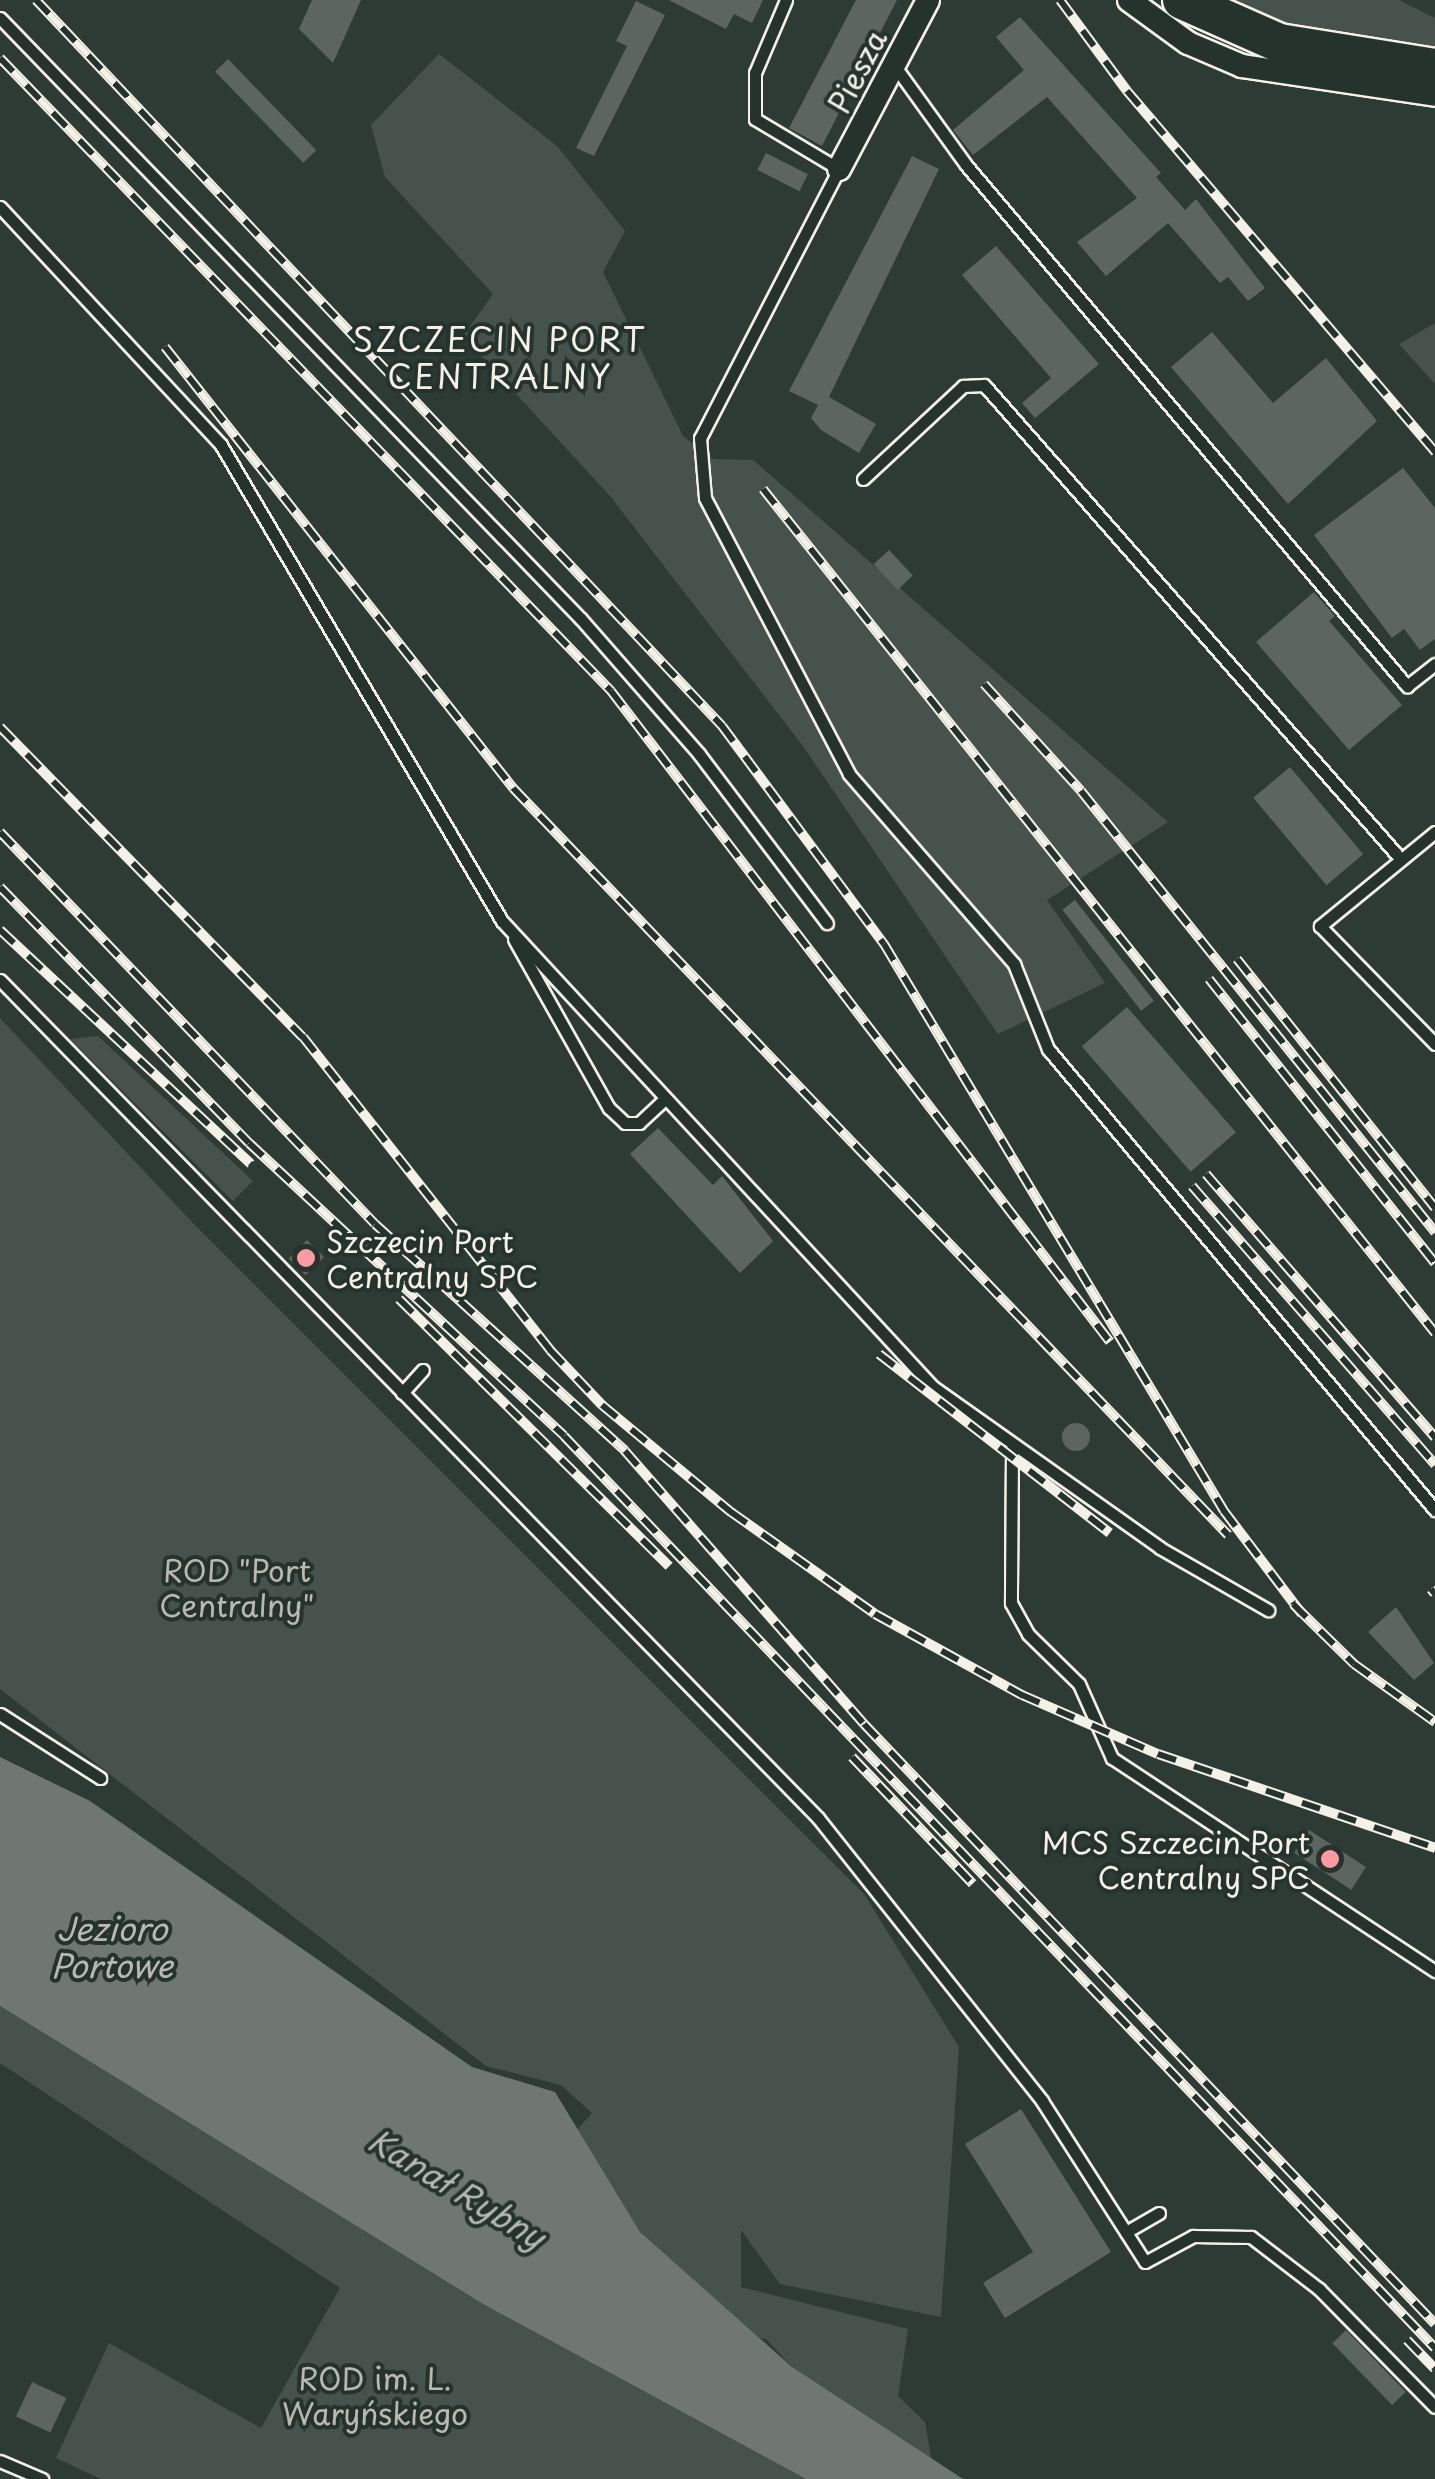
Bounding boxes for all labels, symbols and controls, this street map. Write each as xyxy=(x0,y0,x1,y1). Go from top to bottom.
street label: Piesza xyxy=(820,23,894,119)
district label: SZCZECIN PORT CENTRALNY xyxy=(352,321,648,396)
place label: Szczecin Port Centralny SPC xyxy=(326,1223,539,1294)
marker: Szczecin Port Centralny SPC xyxy=(295,1247,317,1269)
park label: ROD "Port Centralny" xyxy=(159,1552,315,1622)
place label: MCS Szczecin Port Centralny SPC xyxy=(1043,1824,1310,1894)
marker: MCS Szczecin Port Centralny SPC xyxy=(1319,1848,1341,1870)
water label: Jezioro Portowe xyxy=(51,1910,173,1985)
water label: Kanał Rybny xyxy=(363,2121,551,2255)
park label: ROD im. L. Waryńskiego xyxy=(282,2360,468,2430)

